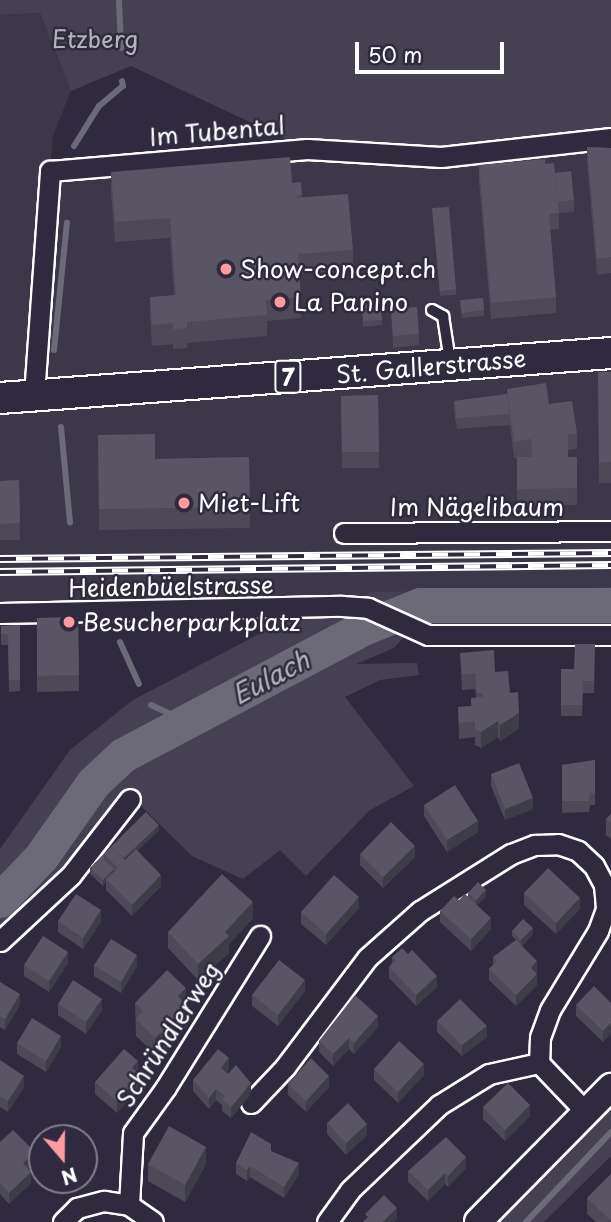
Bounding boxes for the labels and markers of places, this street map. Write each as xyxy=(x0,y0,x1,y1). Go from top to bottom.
place label: Show-concept.ch xyxy=(240,255,436,283)
marker: Show-concept.ch xyxy=(218,261,234,277)
place label: La Panino xyxy=(294,288,409,316)
marker: La Panino xyxy=(272,294,288,310)
place label: Miet-Lift xyxy=(198,489,300,517)
marker: Miet-Lift xyxy=(176,495,192,511)
place label: Besucherparkplatz xyxy=(83,608,300,636)
marker: Besucherparkplatz xyxy=(61,614,77,630)

